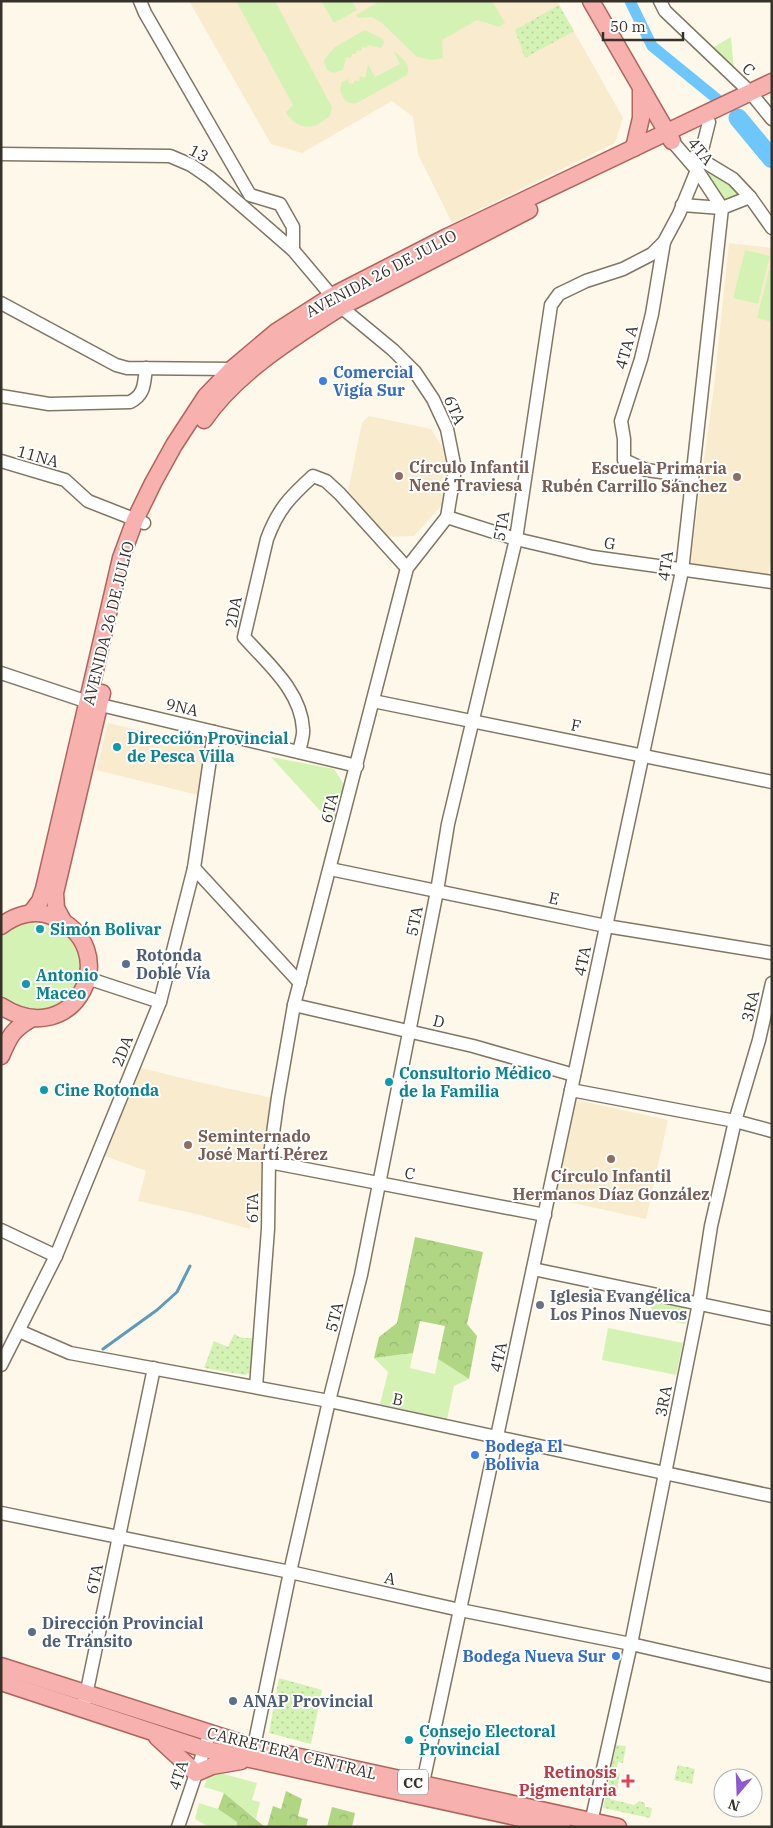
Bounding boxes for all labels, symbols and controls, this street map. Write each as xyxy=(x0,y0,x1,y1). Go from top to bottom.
scale bar xyxy=(603,10,683,42)
text: 50 m xyxy=(610,17,646,36)
street label: C xyxy=(738,58,760,80)
street label: 4TA xyxy=(684,133,718,169)
street label: 13 xyxy=(186,140,212,166)
street label: AVENIDA 26 DE JULIO xyxy=(302,225,460,321)
street label: 4TA A xyxy=(610,323,642,371)
place label: Comercial Vigía Sur xyxy=(333,362,414,400)
marker: Comercial Vigía Sur xyxy=(317,375,329,387)
street label: 6TA xyxy=(440,392,470,428)
street label: 11NA xyxy=(15,441,61,471)
place label: Círculo Infantil Nené Traviesa xyxy=(409,457,529,495)
place label: Escuela Primaria Rubén Carrillo Sánchez xyxy=(541,458,727,496)
marker: Círculo Infantil Nené Traviesa xyxy=(393,470,405,482)
marker: Escuela Primaria Rubén Carrillo Sánchez xyxy=(731,471,743,483)
street label: 5TA xyxy=(489,509,513,543)
street label: G xyxy=(603,532,617,554)
street label: AVENIDA 26 DE JULIO xyxy=(78,539,138,707)
street label: 4TA xyxy=(653,550,677,582)
street label: 2DA xyxy=(220,595,246,629)
street label: 9NA xyxy=(164,694,200,720)
street label: F xyxy=(569,714,583,736)
place label: Dirección Provincial de Pesca Villa xyxy=(127,728,288,766)
marker: Dirección Provincial de Pesca Villa xyxy=(111,741,123,753)
street label: 6TA xyxy=(316,791,342,825)
street label: E xyxy=(547,887,561,909)
street label: 5TA xyxy=(401,904,427,938)
place label: Simón Bolivar xyxy=(50,919,162,939)
marker: Simón Bolivar xyxy=(34,923,46,935)
street label: 4TA xyxy=(569,944,595,978)
place label: Rotonda Doble Vía xyxy=(136,945,211,983)
marker: Rotonda Doble Vía xyxy=(120,958,132,970)
place label: Antonio Maceo xyxy=(36,965,98,1003)
marker: Antonio Maceo xyxy=(20,978,32,990)
street label: 3RA xyxy=(737,988,763,1024)
street label: D xyxy=(431,1010,447,1032)
street label: 2DA xyxy=(107,1033,137,1069)
place label: Consultorio Médico de la Familia xyxy=(399,1063,551,1101)
marker: Consultorio Médico de la Familia xyxy=(383,1076,395,1088)
place label: Cine Rotonda xyxy=(54,1080,159,1100)
marker: Cine Rotonda xyxy=(38,1084,50,1096)
place label: Seminternado José Martí Pérez xyxy=(198,1126,328,1164)
marker: Seminternado José Martí Pérez xyxy=(182,1139,194,1151)
marker: Círculo Infantil Hermanos Díaz González xyxy=(605,1153,617,1165)
street label: C xyxy=(403,1162,417,1184)
place label: Círculo Infantil Hermanos Díaz González xyxy=(513,1166,710,1204)
street label: 6TA xyxy=(242,1193,262,1223)
place label: Iglesia Evangélica Los Pinos Nuevos xyxy=(550,1286,691,1324)
marker: Iglesia Evangélica Los Pinos Nuevos xyxy=(534,1299,546,1311)
street label: 5TA xyxy=(321,1300,347,1334)
street label: 4TA xyxy=(485,1340,511,1374)
street label: 3RA xyxy=(650,1384,676,1418)
street label: B xyxy=(391,1388,405,1410)
place label: Bodega El Bolivia xyxy=(485,1436,563,1474)
marker: Bodega El Bolivia xyxy=(469,1449,481,1461)
street label: 6TA xyxy=(81,1562,107,1596)
street label: A xyxy=(383,1567,397,1589)
place label: Dirección Provincial de Tránsito xyxy=(42,1613,203,1651)
marker: Dirección Provincial de Tránsito xyxy=(26,1626,38,1638)
place label: Bodega Nueva Sur xyxy=(462,1646,606,1666)
marker: Bodega Nueva Sur xyxy=(610,1650,622,1662)
place label: ANAP Provincial xyxy=(243,1691,373,1711)
marker: ANAP Provincial xyxy=(227,1695,239,1707)
place label: Consejo Electoral Provincial xyxy=(419,1721,556,1759)
street label: CARRETERA CENTRAL xyxy=(205,1722,379,1784)
marker: Consejo Electoral Provincial xyxy=(403,1734,415,1746)
street label: 4TA xyxy=(164,1758,192,1792)
place label: Retinosis Pigmentaria xyxy=(519,1762,617,1800)
north arrow xyxy=(713,1768,763,1818)
road number: CC xyxy=(398,1770,428,1794)
marker: Retinosis Pigmentaria xyxy=(621,1774,635,1788)
text: N xyxy=(726,1795,742,1816)

